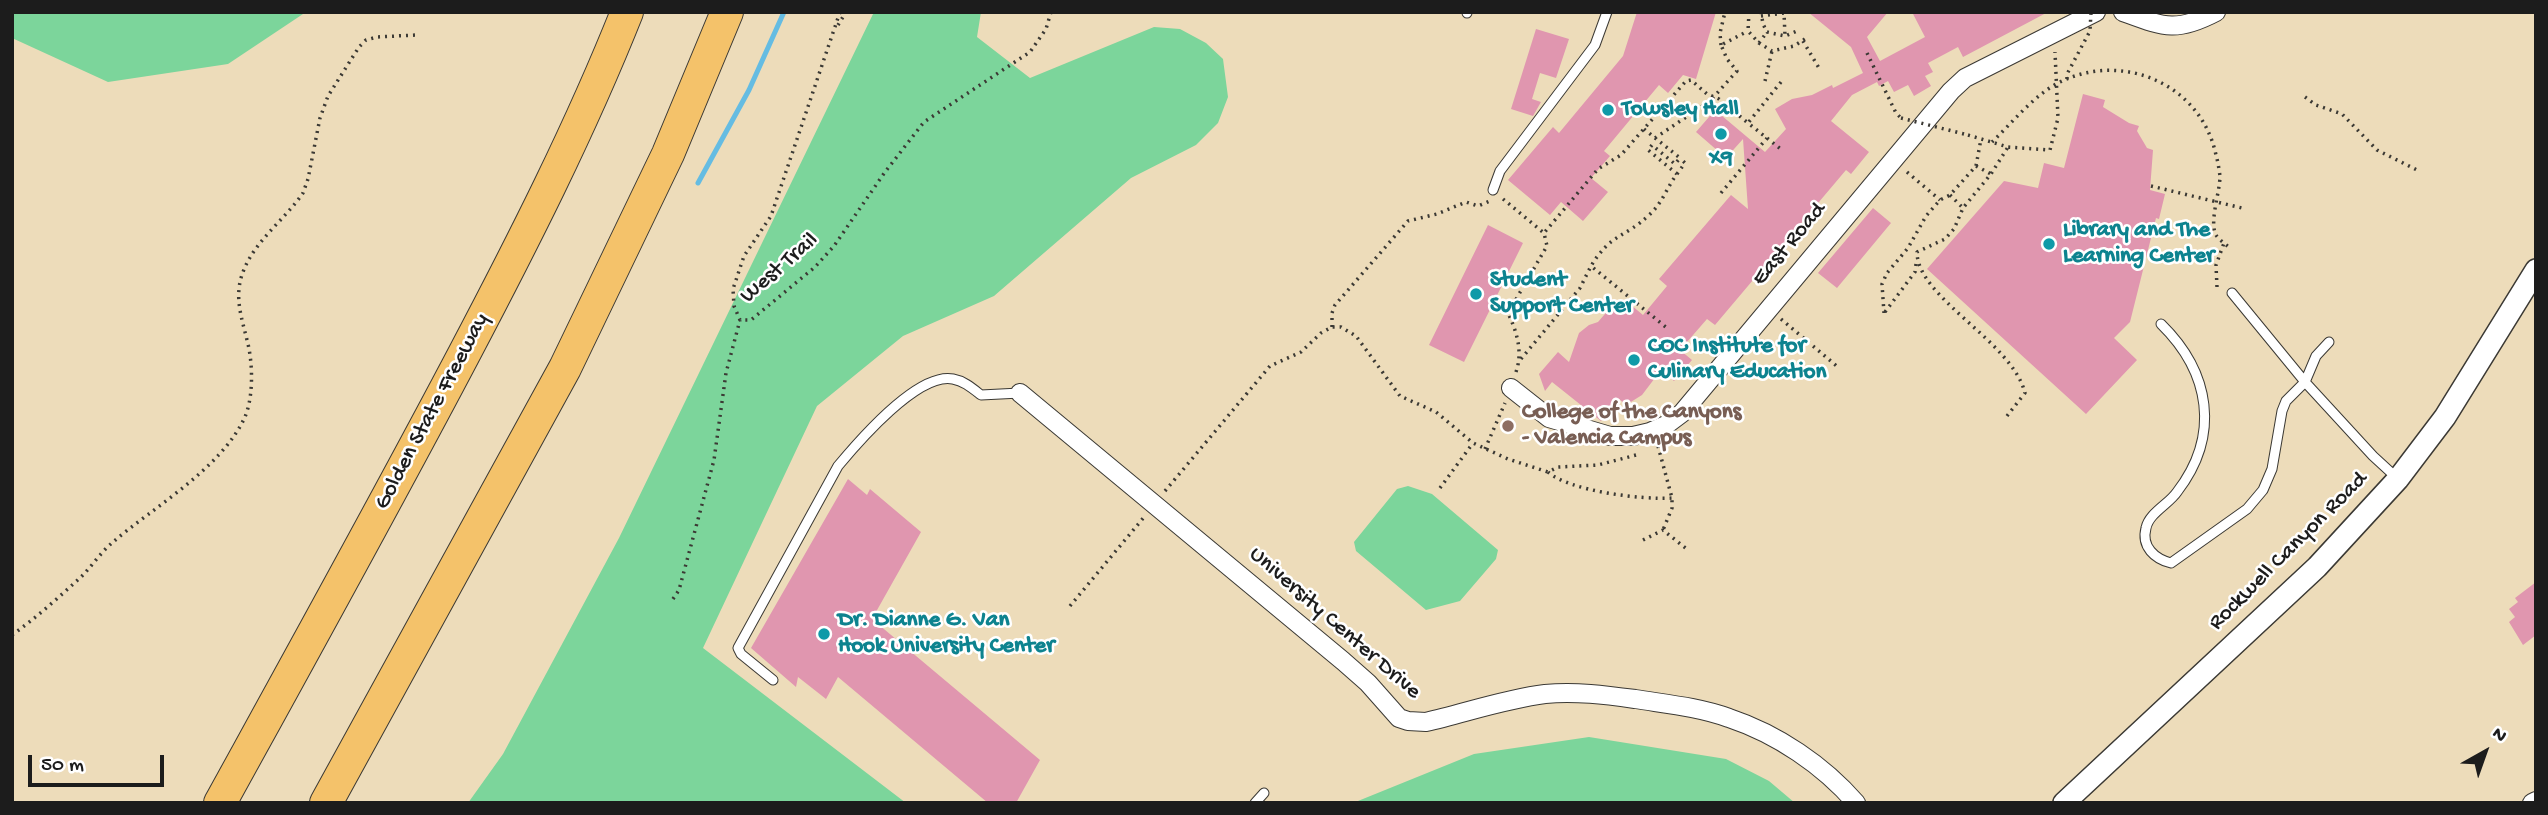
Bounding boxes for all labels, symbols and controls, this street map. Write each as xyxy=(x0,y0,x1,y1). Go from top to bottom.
place label: Towsley Hall xyxy=(1622,96,1739,124)
marker: Towsley Hall xyxy=(1600,102,1616,118)
marker: X9 xyxy=(1713,126,1729,142)
place label: X9 xyxy=(1709,145,1733,173)
street label: East Road xyxy=(1747,198,1833,292)
place label: Library and The Learning Center xyxy=(2063,217,2214,271)
street label: West Trail xyxy=(735,228,825,310)
marker: Library and The Learning Center xyxy=(2041,236,2057,252)
place label: Student Support Center xyxy=(1490,267,1634,321)
marker: Student Support Center xyxy=(1468,286,1484,302)
street label: Golden State Freeway xyxy=(370,309,496,515)
place label: COC Institute for Culinary Education xyxy=(1648,333,1826,387)
marker: COC Institute for Culinary Education xyxy=(1626,352,1642,368)
place label: College of the Canyons - Valencia Campus xyxy=(1522,399,1741,453)
marker: College of the Canyons - Valencia Campus xyxy=(1500,418,1516,434)
street label: Rockwell Canyon Road xyxy=(2204,467,2374,637)
street label: University Center Drive xyxy=(1242,542,1426,706)
place label: Dr. Dianne G. Van Hook University Center xyxy=(838,607,1054,661)
marker: Dr. Dianne G. Van Hook University Center xyxy=(816,626,832,642)
north arrow xyxy=(2450,717,2520,787)
text: N xyxy=(2487,723,2511,748)
scale bar xyxy=(32,742,168,786)
text: 50 m xyxy=(41,754,84,779)

